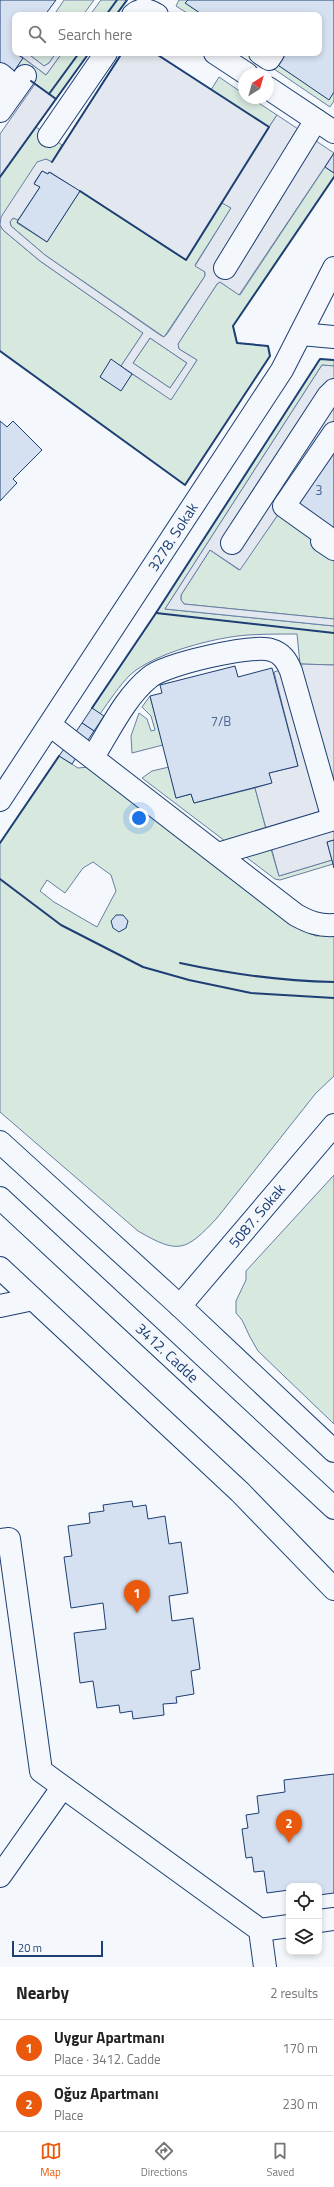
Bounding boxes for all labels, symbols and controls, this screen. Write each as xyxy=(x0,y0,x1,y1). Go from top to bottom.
search box xyxy=(12,12,322,56)
icon: search xyxy=(26,23,48,45)
text: Search here xyxy=(58,23,132,46)
north arrow xyxy=(238,68,274,104)
house number: 3 xyxy=(315,480,323,500)
street label: 3278. Sokak xyxy=(142,498,203,576)
house number: 7/B xyxy=(211,711,231,731)
your location xyxy=(129,808,149,828)
street label: 5087. Sokak xyxy=(223,1178,291,1253)
street label: 3412. Cadde xyxy=(131,1317,204,1388)
pin: 1 xyxy=(124,1580,150,1613)
pin: 2 xyxy=(276,1810,302,1843)
map controls xyxy=(286,1883,322,1955)
button: locate xyxy=(286,1883,322,1919)
button: layers xyxy=(286,1919,322,1955)
scale bar xyxy=(12,1939,103,1958)
text: 20 m xyxy=(18,1940,42,1956)
text: Nearby xyxy=(16,1980,69,2006)
text: 2 results xyxy=(270,1983,318,2003)
text: Uygur Apartmanı xyxy=(54,2026,165,2049)
text: 1 xyxy=(25,2038,33,2058)
text: 170 m xyxy=(282,2038,318,2058)
text: Place · 3412. Cadde xyxy=(54,2049,161,2069)
text: Oğuz Apartmanı xyxy=(54,2082,159,2105)
text: 2 xyxy=(25,2094,33,2114)
text: 230 m xyxy=(282,2094,318,2114)
text: Place xyxy=(54,2105,83,2125)
tab: Map xyxy=(40,2140,62,2180)
tab: Directions xyxy=(141,2140,187,2180)
tab: Saved xyxy=(266,2140,294,2180)

